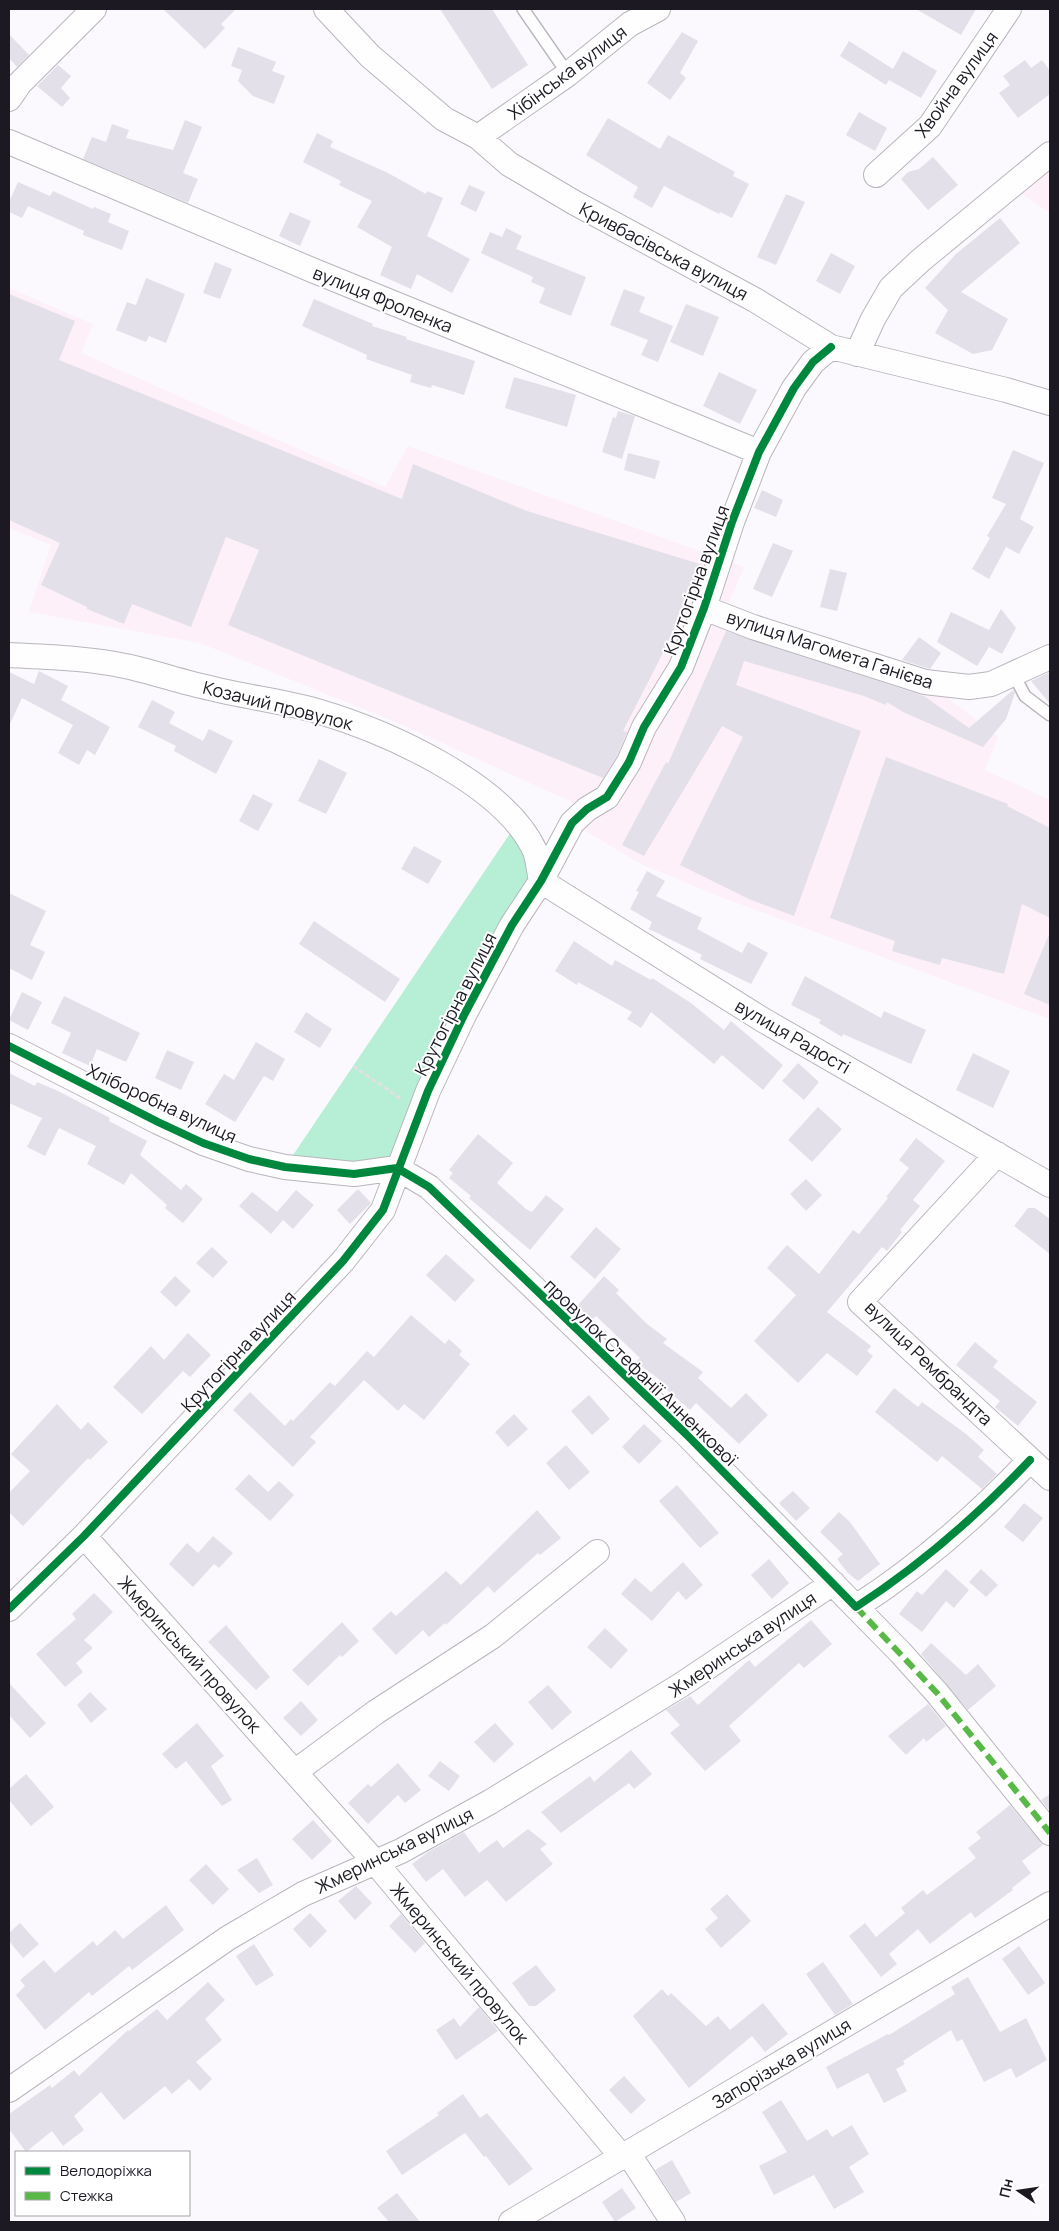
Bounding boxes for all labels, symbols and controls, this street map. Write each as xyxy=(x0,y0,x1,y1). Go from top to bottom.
street label: Хібінська вулиця xyxy=(503,19,631,125)
street label: Хвойна вулиця xyxy=(909,26,1003,142)
street label: Кривбасівська вулиця xyxy=(575,196,753,306)
street label: вулиця Фроленка xyxy=(310,260,456,338)
street label: Крутогірна вулиця xyxy=(658,502,734,658)
street label: вулиця Магомета Ганієва xyxy=(724,604,936,694)
street label: Козачий провулок xyxy=(201,675,356,735)
street label: Крутогірна вулиця xyxy=(408,928,502,1080)
street label: вулиця Радості xyxy=(731,993,855,1079)
street label: Хліборобна вулиця xyxy=(83,1058,241,1148)
street label: провулок Стефанії Анненкової xyxy=(539,1273,743,1471)
street label: Крутогірна вулиця xyxy=(175,1285,301,1417)
street label: вулиця Рембрандта xyxy=(860,1296,998,1430)
street label: Жмеринський провулок xyxy=(113,1570,268,1738)
street label: Жмеринська вулиця xyxy=(664,1586,820,1702)
street label: Жмеринська вулиця xyxy=(311,1801,477,1899)
street label: Жмеринський провулок xyxy=(385,1877,535,2049)
street label: Запорізька вулиця xyxy=(707,2012,855,2114)
legend xyxy=(15,2151,190,2216)
text: Велодоріжка xyxy=(60,2160,152,2181)
north arrow xyxy=(994,2166,1044,2216)
text: Пн xyxy=(994,2177,1017,2199)
text: Стежка xyxy=(60,2185,113,2206)

